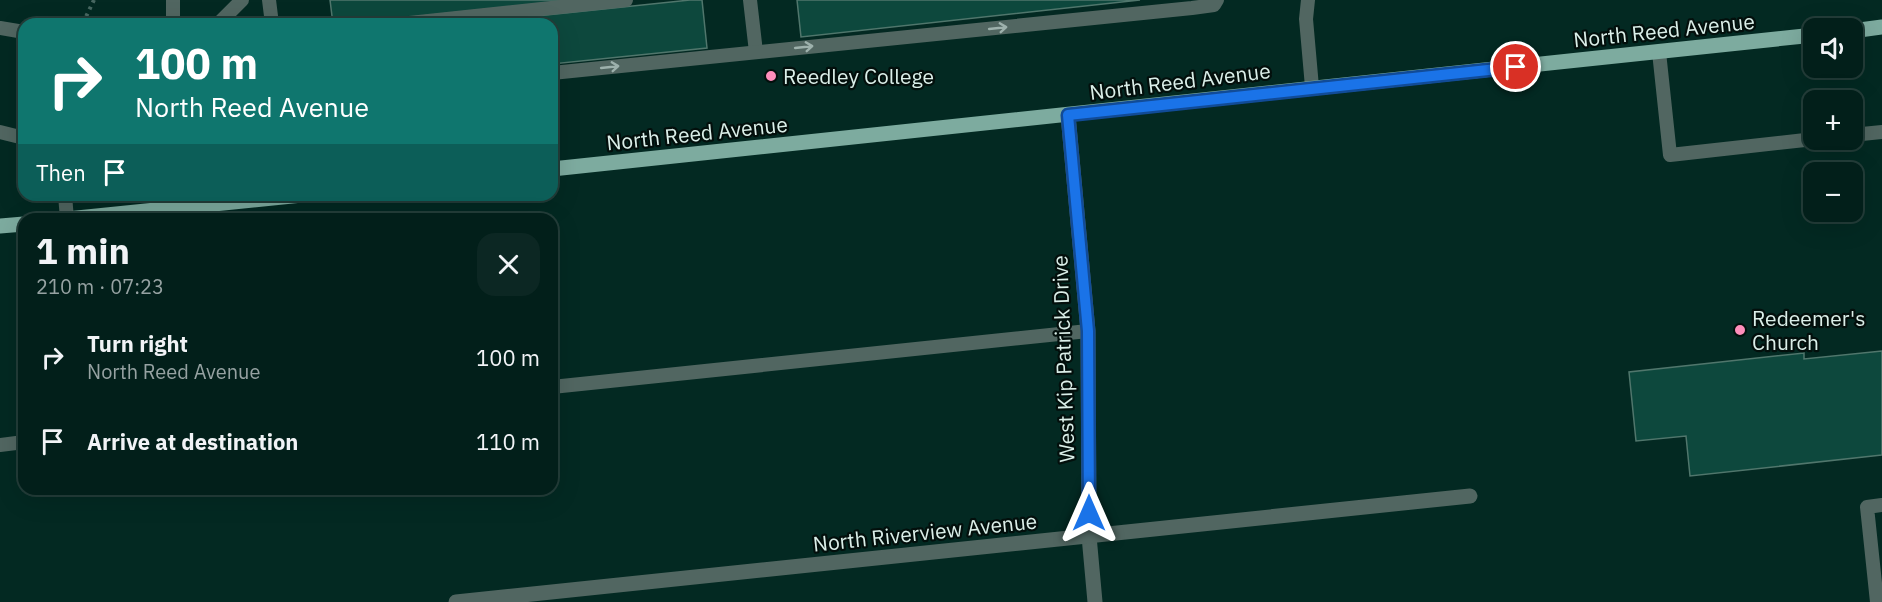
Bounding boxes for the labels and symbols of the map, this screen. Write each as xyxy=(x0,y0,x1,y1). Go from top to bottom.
street label: North Reed Avenue xyxy=(1572,7,1756,53)
one-way arrow xyxy=(988,22,1008,33)
one-way arrow xyxy=(794,41,814,52)
pin xyxy=(1490,41,1541,92)
street label: North Reed Avenue xyxy=(1088,56,1272,106)
one-way arrow xyxy=(600,61,620,72)
place label: Reedley College xyxy=(783,62,934,90)
marker: Reedley College xyxy=(764,69,778,83)
street label: North Reed Avenue xyxy=(605,110,789,156)
street label: West Kip Patrick Drive xyxy=(1045,255,1081,463)
place label: Redeemer's Church xyxy=(1752,304,1865,356)
marker: Redeemer's Church xyxy=(1733,323,1747,337)
position arrow xyxy=(1057,481,1121,545)
street label: North Riverview Avenue xyxy=(812,506,1038,558)

